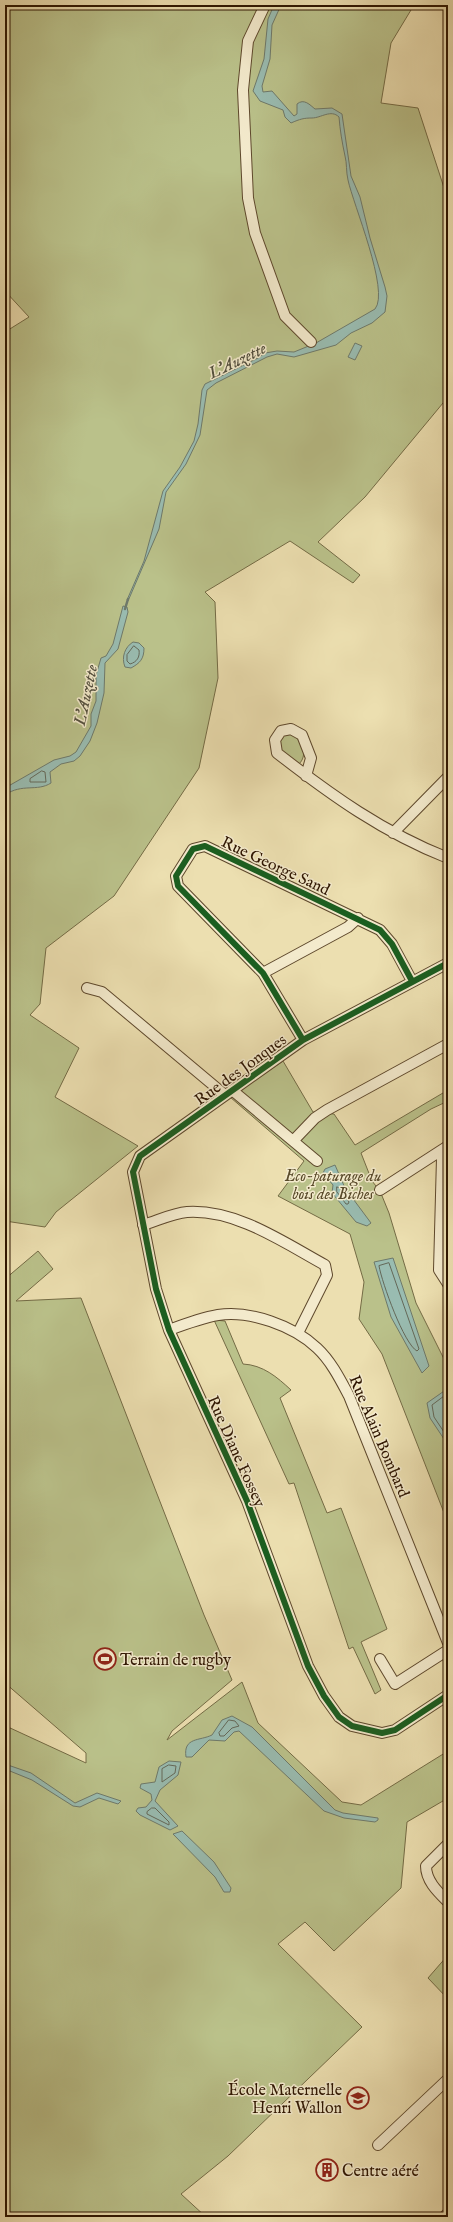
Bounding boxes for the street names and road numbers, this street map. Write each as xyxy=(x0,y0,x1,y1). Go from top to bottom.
street label: Rue George Sand xyxy=(218,833,333,901)
street label: Rue des Jonques xyxy=(191,1030,291,1111)
street label: Rue Alain Bombard xyxy=(343,1373,413,1501)
street label: Rue Diane Fossey xyxy=(202,1393,269,1511)

